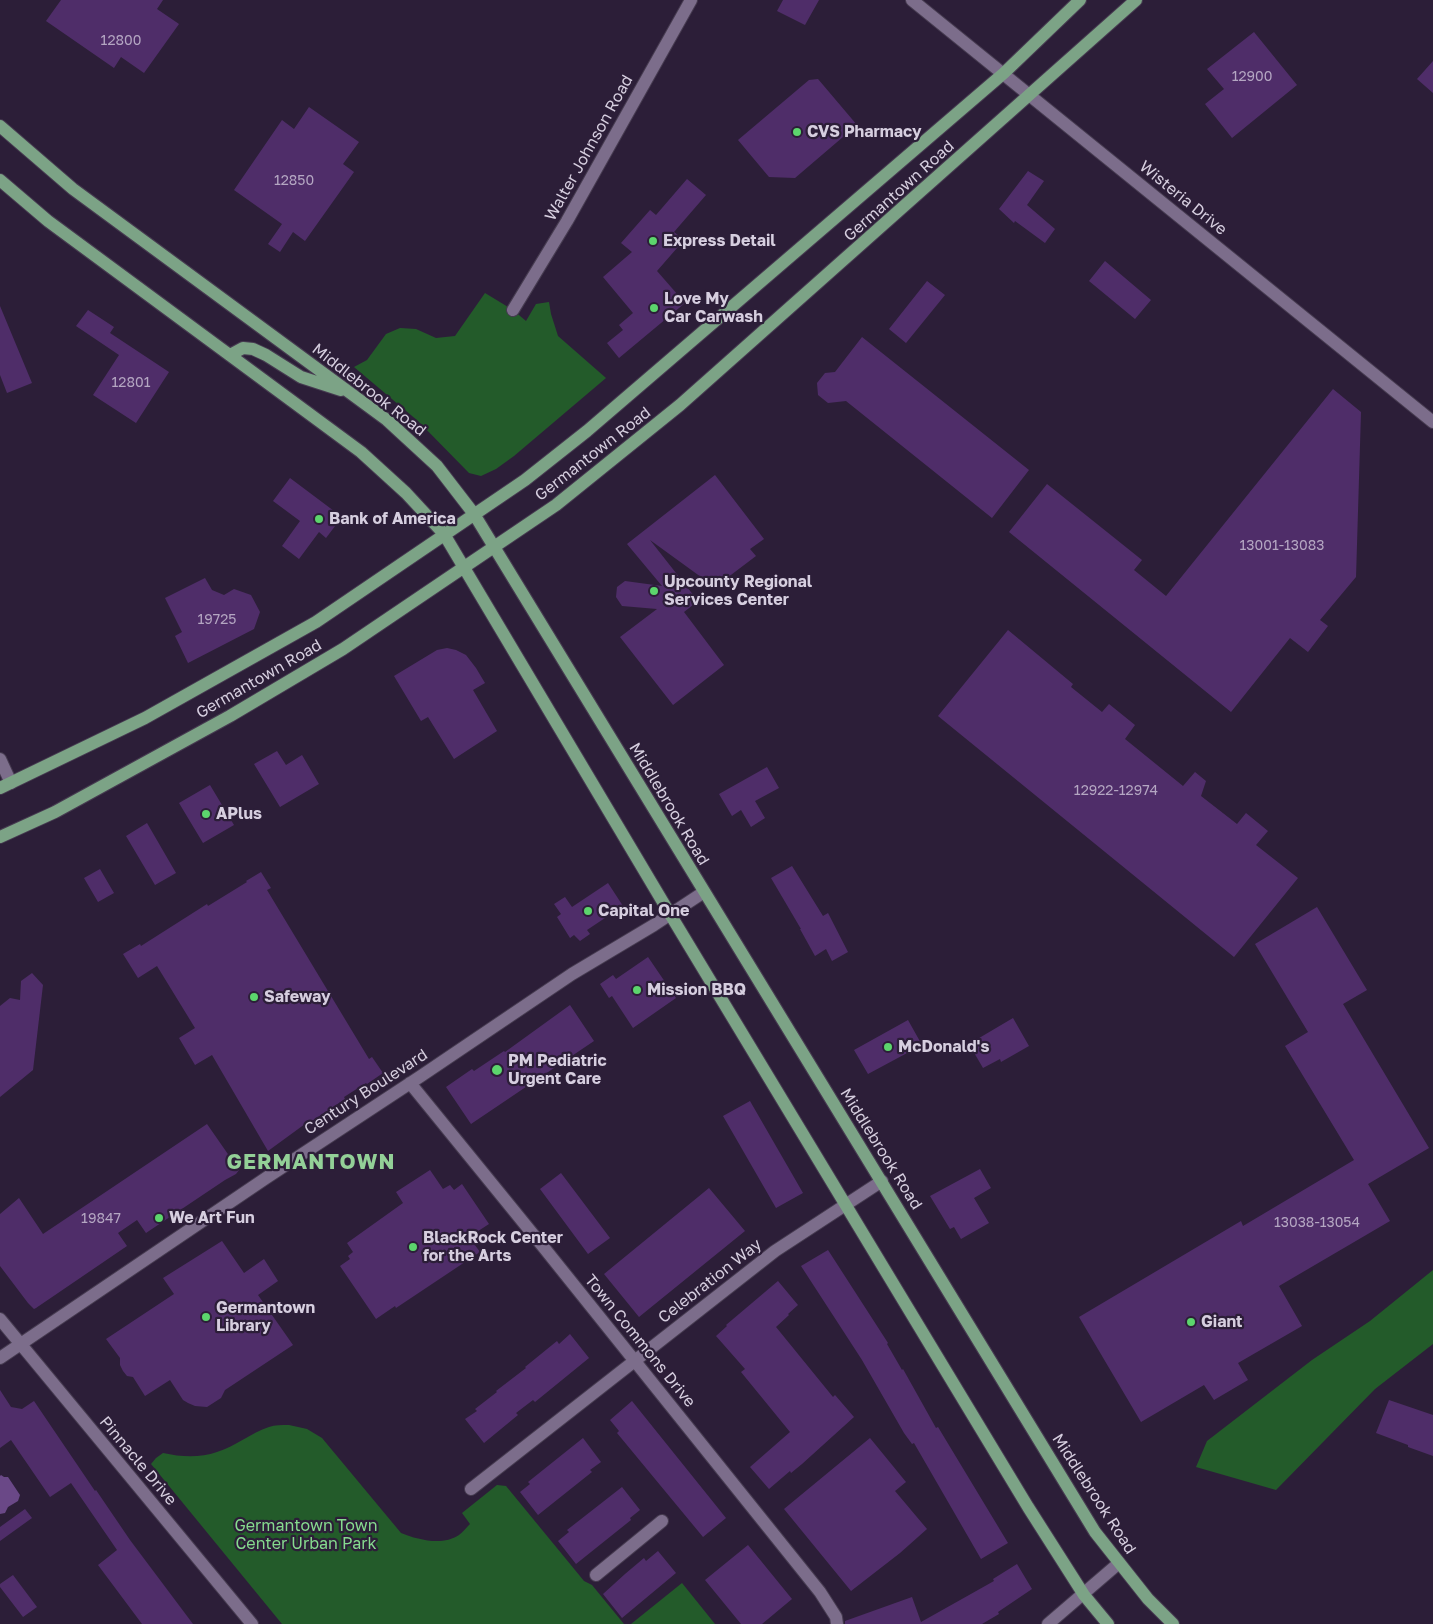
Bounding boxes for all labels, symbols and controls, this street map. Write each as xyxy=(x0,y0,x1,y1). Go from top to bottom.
house number: 12800 xyxy=(101,33,141,49)
house number: 12900 xyxy=(1232,69,1272,85)
street label: Walter Johnson Road xyxy=(541,72,637,224)
place label: CVS Pharmacy xyxy=(807,122,922,142)
marker: CVS Pharmacy xyxy=(791,126,803,138)
street label: Germantown Road xyxy=(840,137,958,245)
street label: Wisteria Drive xyxy=(1135,157,1231,239)
house number: 12850 xyxy=(274,173,314,189)
place label: Express Detail xyxy=(663,231,776,251)
marker: Express Detail xyxy=(647,235,659,247)
place label: Love My Car Carwash xyxy=(664,289,763,327)
marker: Love My Car Carwash xyxy=(648,302,660,314)
street label: Middlebrook Road xyxy=(308,340,430,440)
house number: 12801 xyxy=(112,375,150,391)
street label: Germantown Road xyxy=(531,403,655,505)
place label: Bank of America xyxy=(329,509,456,529)
marker: Bank of America xyxy=(313,513,325,525)
house number: 13001-13083 xyxy=(1240,538,1324,554)
place label: Upcounty Regional Services Center xyxy=(664,572,812,610)
marker: Upcounty Regional Services Center xyxy=(648,585,660,597)
house number: 19725 xyxy=(198,612,236,628)
street label: Germantown Road xyxy=(193,635,325,723)
street label: Middlebrook Road xyxy=(625,739,713,869)
house number: 12922-12974 xyxy=(1074,783,1158,799)
place label: APlus xyxy=(216,804,262,824)
marker: APlus xyxy=(200,808,212,820)
place label: Capital One xyxy=(598,901,689,921)
marker: Capital One xyxy=(582,905,594,917)
place label: Mission BBQ xyxy=(647,980,746,1000)
marker: Mission BBQ xyxy=(631,984,643,996)
place label: Safeway xyxy=(264,987,331,1007)
marker: Safeway xyxy=(248,991,260,1003)
place label: McDonald's xyxy=(898,1037,989,1057)
marker: McDonald's xyxy=(882,1041,894,1053)
street label: Century Boulevard xyxy=(301,1045,431,1139)
place label: PM Pediatric Urgent Care xyxy=(508,1051,607,1089)
marker: PM Pediatric Urgent Care xyxy=(490,1063,504,1077)
street label: Middlebrook Road xyxy=(836,1085,926,1213)
district label: GERMANTOWN xyxy=(225,1149,397,1175)
place label: We Art Fun xyxy=(169,1208,255,1228)
house number: 19847 xyxy=(81,1211,121,1227)
marker: We Art Fun xyxy=(153,1212,165,1224)
house number: 13038-13054 xyxy=(1274,1215,1360,1231)
place label: BlackRock Center for the Arts xyxy=(423,1228,563,1266)
street label: Celebration Way xyxy=(655,1235,765,1327)
marker: BlackRock Center for the Arts xyxy=(407,1241,419,1253)
street label: Town Commons Drive xyxy=(581,1271,699,1411)
place label: Germantown Library xyxy=(216,1298,315,1336)
marker: Germantown Library xyxy=(200,1311,212,1323)
place label: Giant xyxy=(1201,1312,1243,1332)
marker: Giant xyxy=(1185,1316,1197,1328)
street label: Pinnacle Drive xyxy=(95,1413,181,1509)
street label: Middlebrook Road xyxy=(1048,1430,1140,1558)
park label: Germantown Town Center Urban Park xyxy=(234,1516,378,1554)

